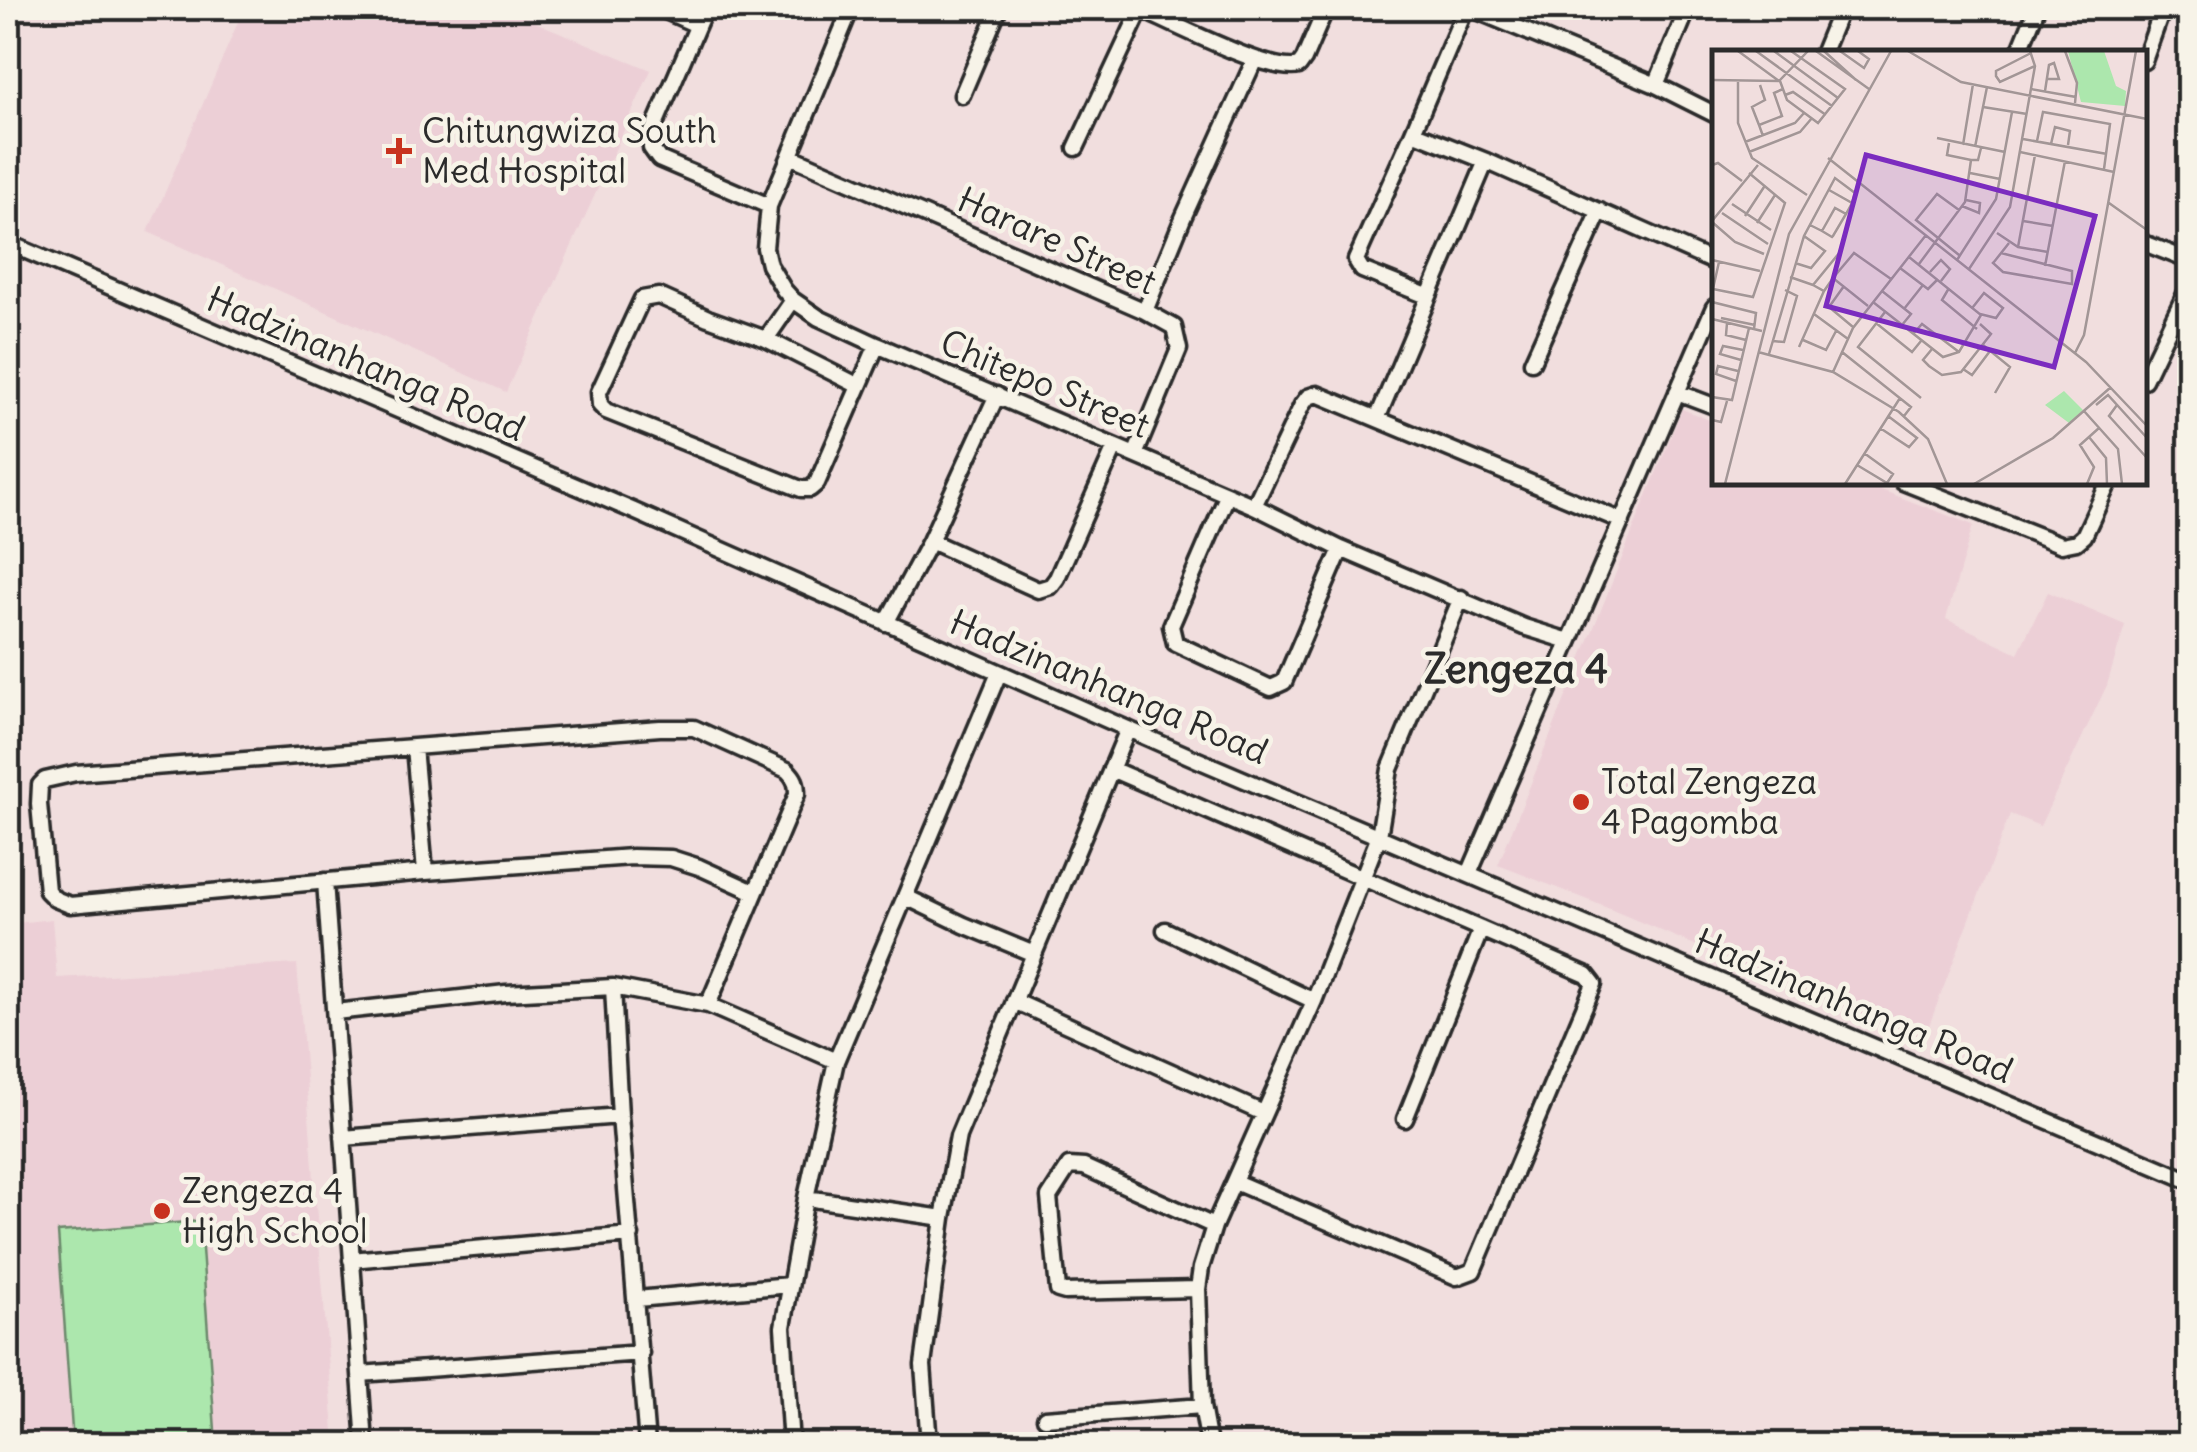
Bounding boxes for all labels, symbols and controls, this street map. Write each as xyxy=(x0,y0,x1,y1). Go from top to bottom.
inset map xyxy=(1712,50,2147,485)
place label: Chitungwiza South Med Hospital xyxy=(422,108,717,192)
marker: Chitungwiza South Med Hospital xyxy=(386,138,412,164)
street label: Harare Street xyxy=(951,177,1164,304)
street label: Hadzinanhanga Road xyxy=(201,276,532,450)
street label: Chitepo Street xyxy=(934,319,1157,447)
street label: Hadzinanhanga Road xyxy=(944,599,1275,773)
district label: Zengeza 4 xyxy=(1424,644,1608,694)
place label: Total Zengeza 4 Pagomba xyxy=(1601,759,1817,843)
marker: Total Zengeza 4 Pagomba xyxy=(1570,791,1592,813)
street label: Hadzinanhanga Road xyxy=(1689,918,2020,1092)
place label: Zengeza 4 High School xyxy=(182,1168,368,1252)
marker: Zengeza 4 High School xyxy=(151,1200,173,1222)

